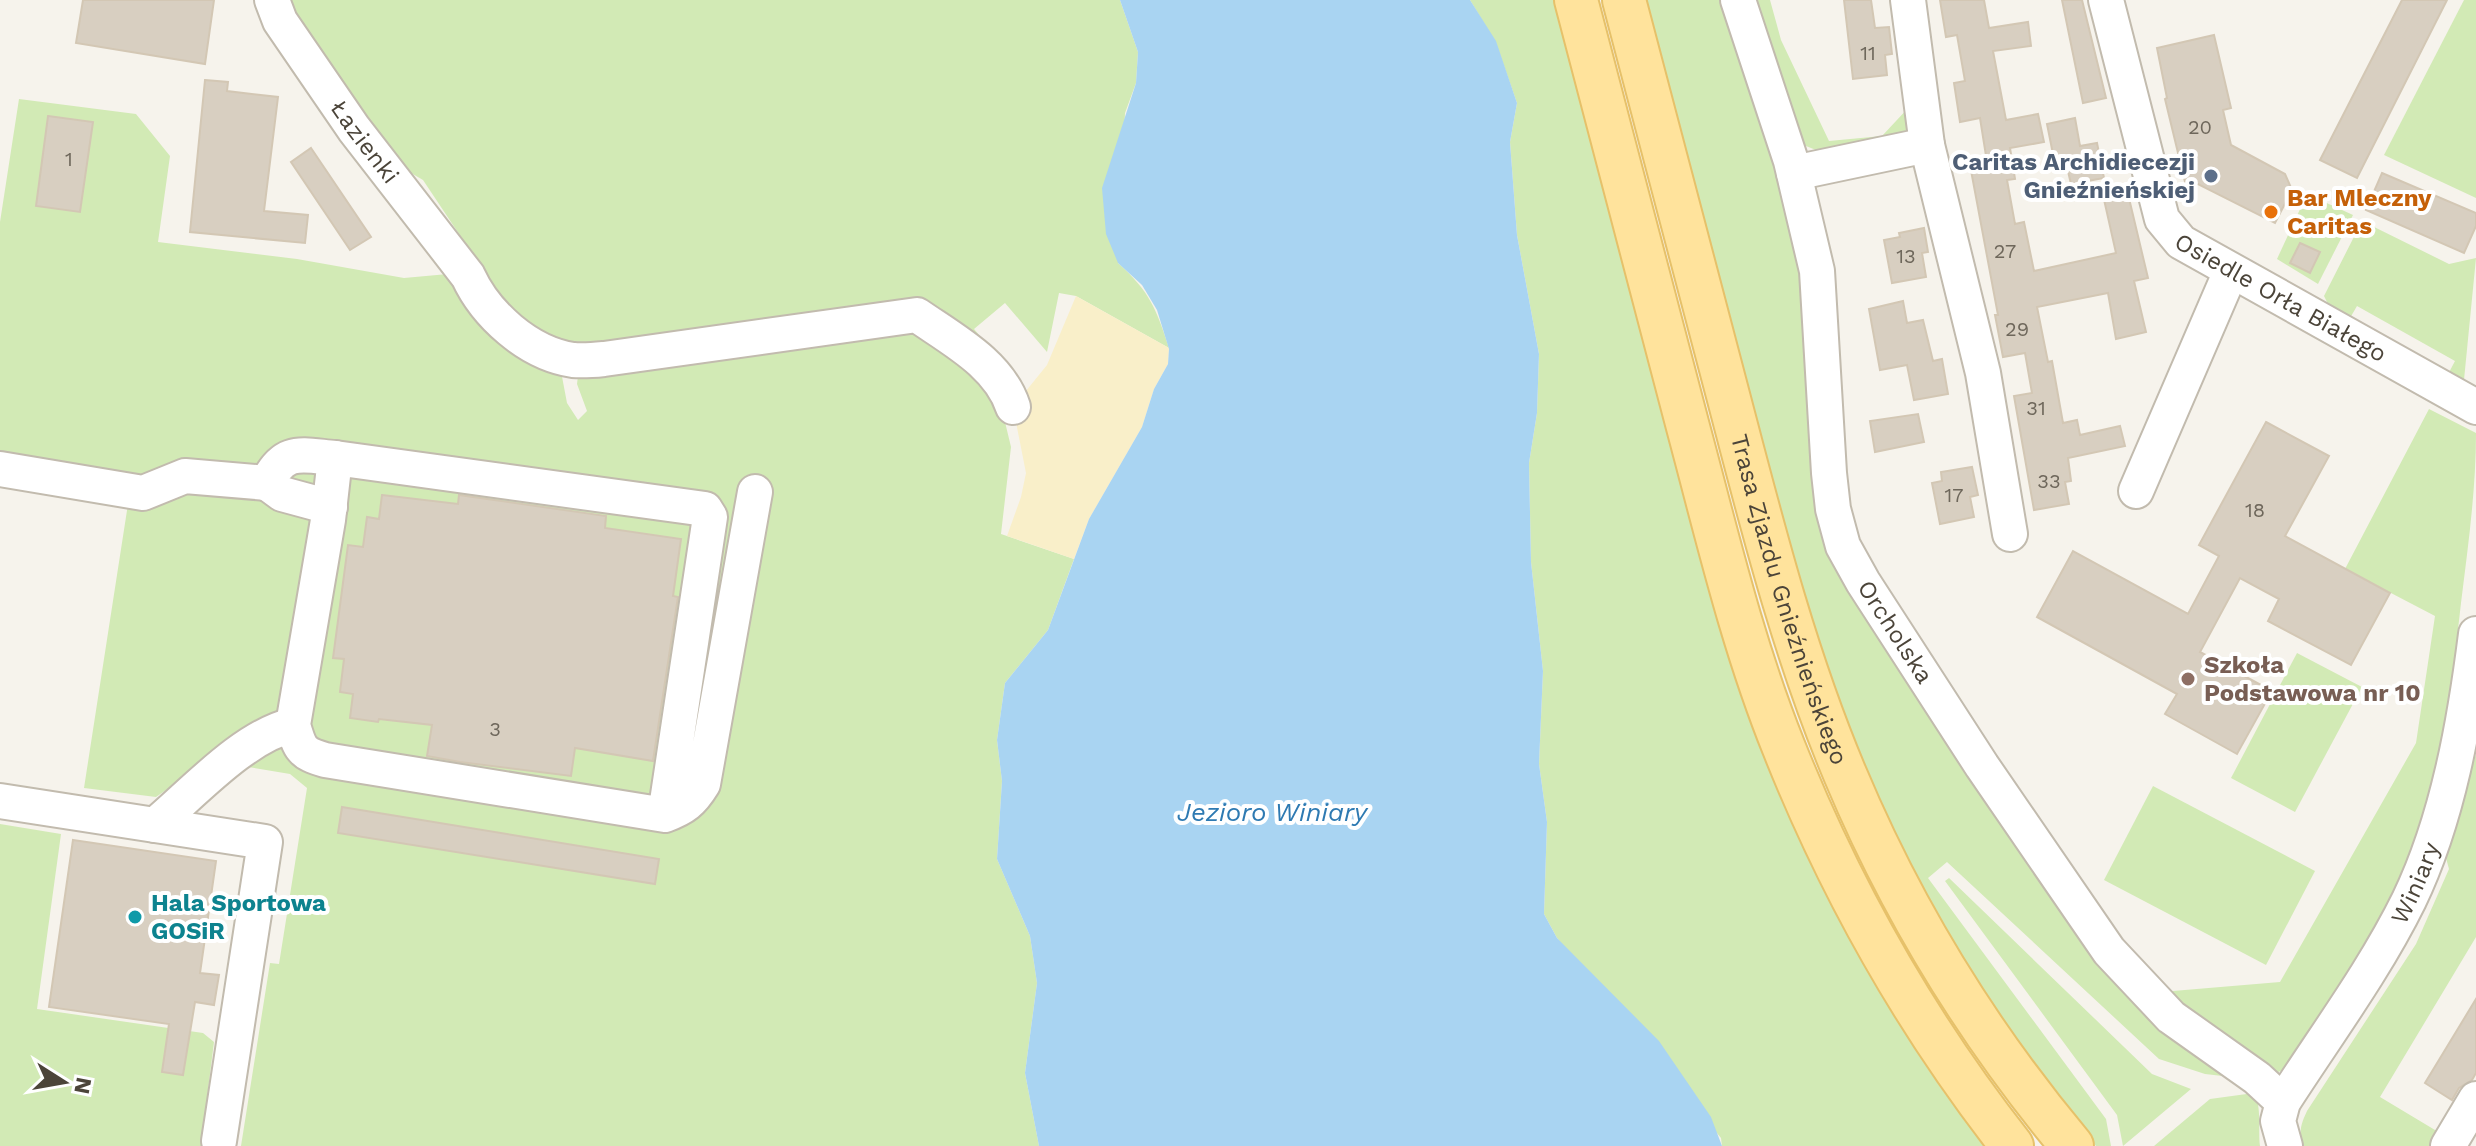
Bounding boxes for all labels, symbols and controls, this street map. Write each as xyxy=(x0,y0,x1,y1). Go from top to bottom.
house number: 11 xyxy=(1860,41,1876,65)
street label: Łazienki xyxy=(325,95,405,189)
house number: 20 xyxy=(2188,115,2212,139)
house number: 1 xyxy=(65,147,73,171)
place label: Caritas Archidiecezji Gnieźnieńskiej xyxy=(1952,148,2195,204)
marker: Caritas Archidiecezji Gnieźnieńskiej xyxy=(2202,167,2220,185)
place label: Bar Mleczny Caritas xyxy=(2287,184,2432,240)
marker: Bar Mleczny Caritas xyxy=(2262,203,2280,221)
street label: Osiedle Orła Białego xyxy=(2170,227,2391,368)
house number: 27 xyxy=(1994,239,2016,263)
house number: 13 xyxy=(1896,244,1916,268)
house number: 29 xyxy=(2005,317,2029,341)
house number: 31 xyxy=(2026,396,2046,420)
street label: Trasa Zjazdu Gnieźnieńskiego xyxy=(1725,431,1854,769)
house number: 33 xyxy=(2037,469,2061,493)
house number: 17 xyxy=(1944,483,1964,507)
house number: 18 xyxy=(2245,498,2265,522)
street label: Orcholska xyxy=(1852,575,1939,689)
place label: Szkoła Podstawowa nr 10 xyxy=(2204,651,2421,707)
marker: Szkoła Podstawowa nr 10 xyxy=(2179,670,2197,688)
house number: 3 xyxy=(489,717,501,741)
water label: Jezioro Winiary xyxy=(1177,797,1369,827)
street label: Winiary xyxy=(2385,838,2446,929)
place label: Hala Sportowa GOSiR xyxy=(151,889,326,945)
marker: Hala Sportowa GOSiR xyxy=(126,908,144,926)
north arrow xyxy=(24,1042,104,1122)
text: N xyxy=(69,1075,97,1096)

